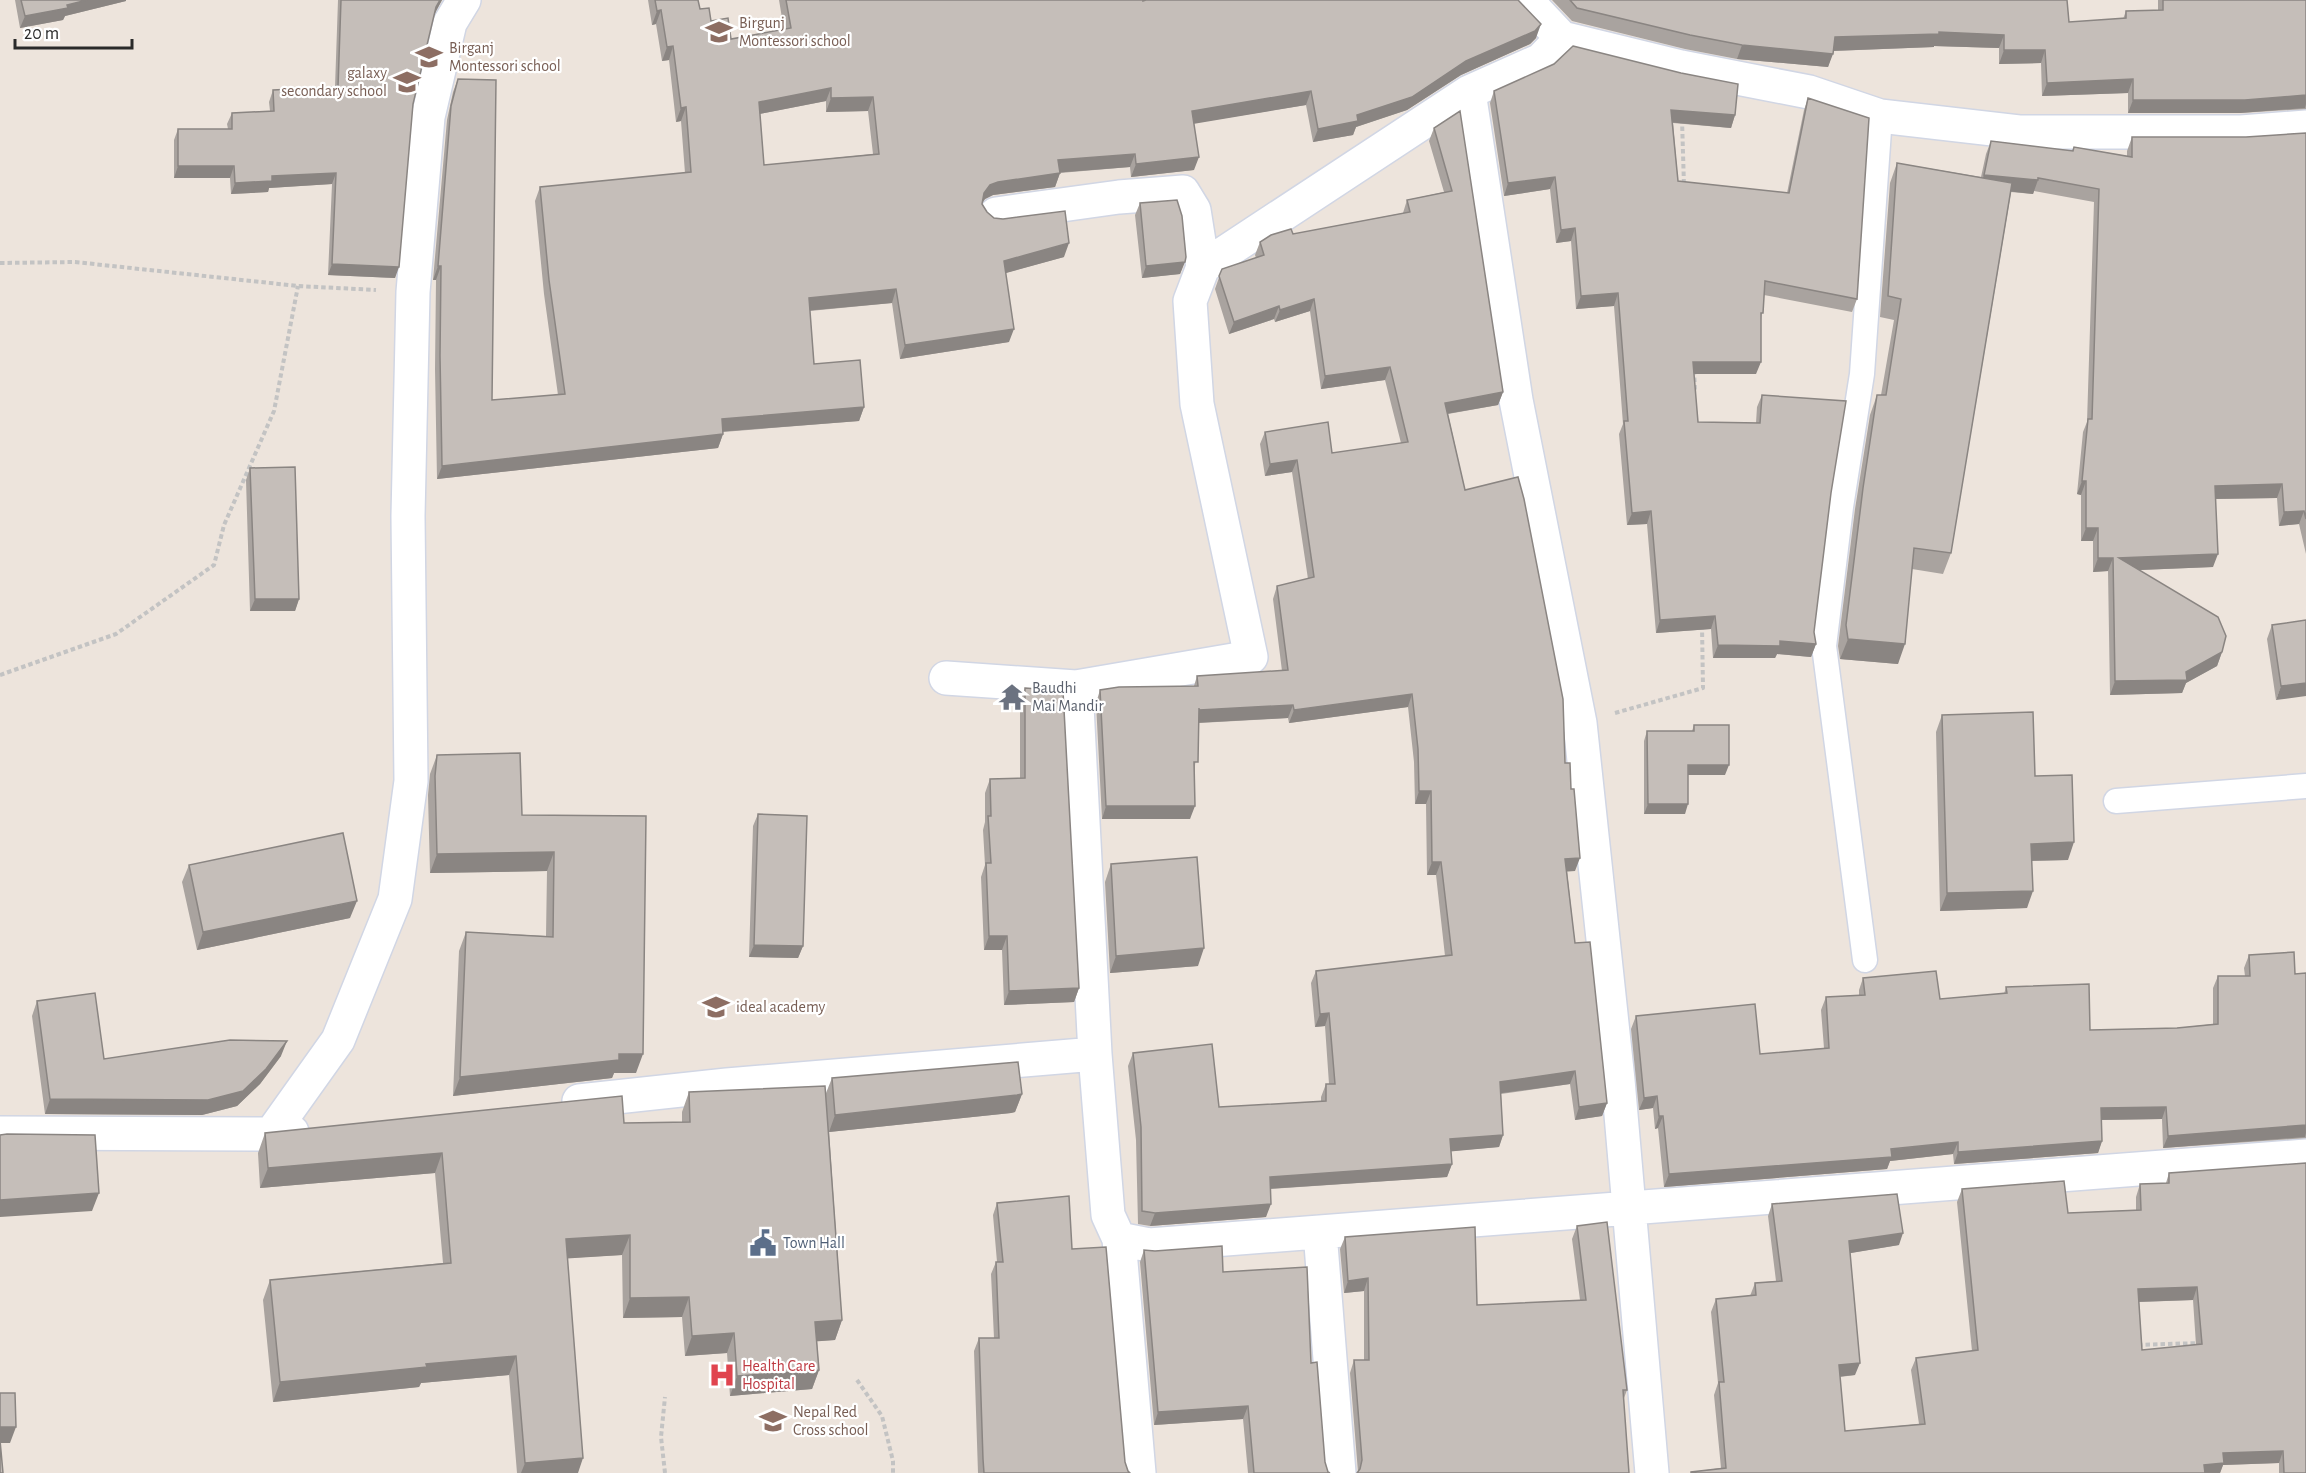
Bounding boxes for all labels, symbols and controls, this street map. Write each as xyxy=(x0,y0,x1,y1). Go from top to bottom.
scale bar xyxy=(15,12,132,50)
place label: Birgunj Montessori school xyxy=(739,15,851,49)
school or university icon: Birgunj Montessori school xyxy=(704,17,734,47)
text: 20 m xyxy=(24,25,59,43)
place label: Birganj Montessori school xyxy=(449,40,561,74)
school or university icon: Birganj Montessori school xyxy=(414,42,444,72)
place label: galaxy secondary school xyxy=(281,65,387,100)
school or university icon: galaxy secondary school xyxy=(392,67,422,97)
place label: Baudhi Mai Mandir xyxy=(1032,680,1104,714)
temple icon: Baudhi Mai Mandir xyxy=(997,682,1027,712)
school or university icon: ideal academy xyxy=(701,992,731,1022)
place label: ideal academy xyxy=(736,999,825,1016)
public building icon: Town Hall xyxy=(748,1228,778,1258)
place label: Town Hall xyxy=(783,1235,845,1251)
place label: Health Care Hospital xyxy=(742,1358,816,1392)
hospital icon: Health Care Hospital xyxy=(707,1360,737,1390)
place label: Nepal Red Cross school xyxy=(793,1404,869,1438)
school or university icon: Nepal Red Cross school xyxy=(758,1406,788,1436)

